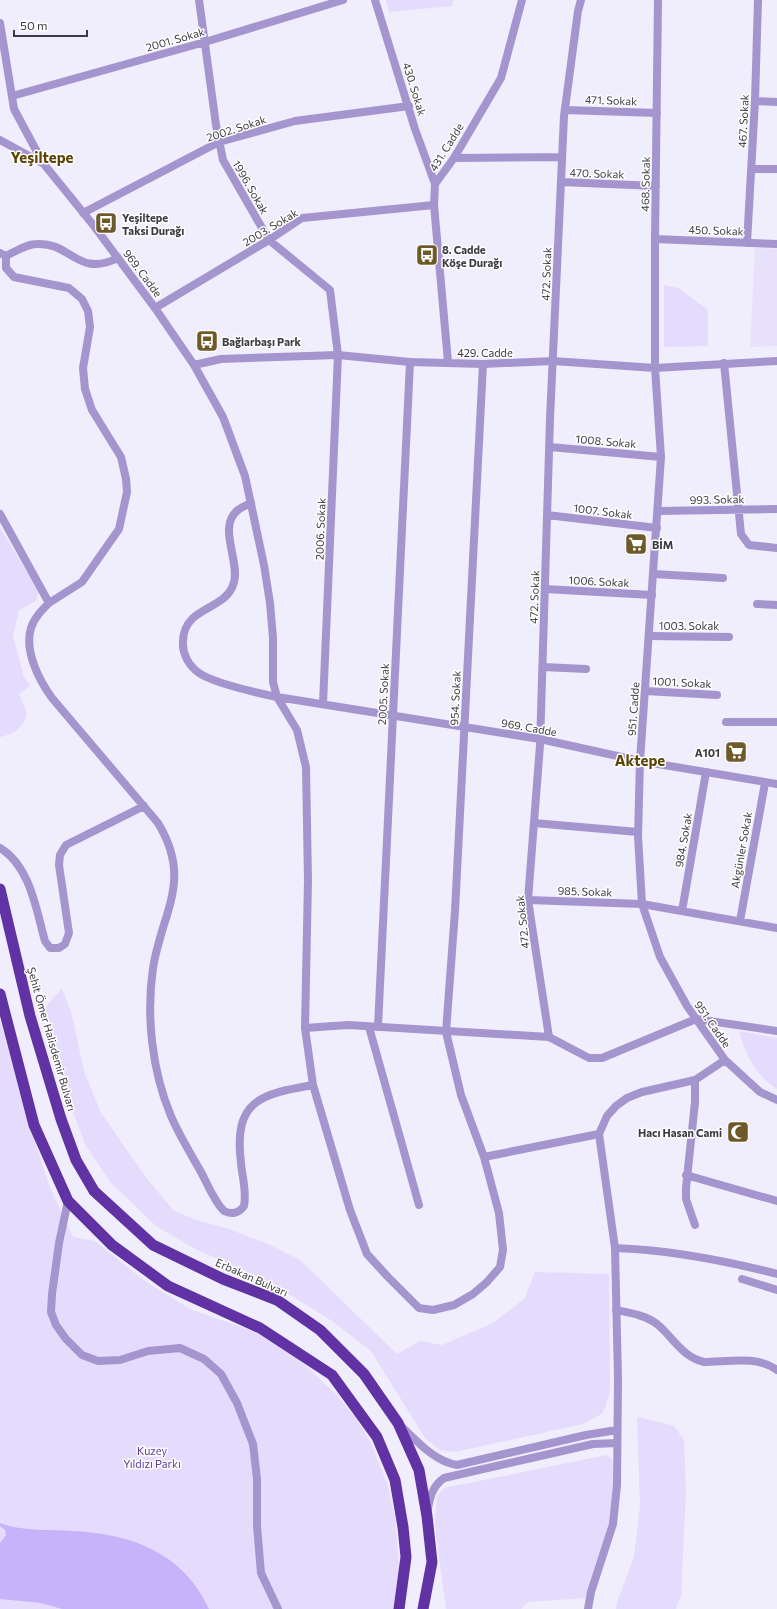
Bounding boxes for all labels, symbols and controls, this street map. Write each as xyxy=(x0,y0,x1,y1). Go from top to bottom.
scale bar xyxy=(14,12,87,38)
text: 50 m xyxy=(20,18,48,32)
street label: 2001. Sokak xyxy=(144,24,206,54)
street label: 430. Sokak xyxy=(401,61,429,117)
street label: 471. Sokak xyxy=(585,93,637,107)
street label: 467. Sokak xyxy=(735,94,751,148)
street label: 2002. Sokak xyxy=(205,112,267,144)
street label: 431. Cadde xyxy=(426,120,466,173)
district label: Yeşiltepe xyxy=(11,148,74,166)
street label: 468. Sokak xyxy=(638,156,652,212)
street label: 1996. Sokak xyxy=(230,158,272,216)
street label: 470. Sokak xyxy=(570,166,625,180)
street label: 2003. Sokak xyxy=(240,205,300,249)
bus stop icon: Yeşiltepe Taksi Durağı xyxy=(93,210,119,236)
place label: Yeşiltepe Taksi Durağı xyxy=(122,211,184,237)
street label: 450. Sokak xyxy=(688,223,744,237)
bus stop icon: 8. Cadde Köşe Durağı xyxy=(414,242,440,268)
place label: 8. Cadde Köşe Durağı xyxy=(442,243,502,269)
street label: 969. Cadde xyxy=(121,247,165,300)
street label: 472. Sokak xyxy=(539,247,553,301)
bus stop icon: Bağlarbaşı Park xyxy=(194,328,220,354)
place label: Bağlarbaşı Park xyxy=(222,335,302,348)
street label: 429. Cadde xyxy=(457,346,513,359)
street label: 1008. Sokak xyxy=(575,432,637,450)
street label: 993. Sokak xyxy=(689,492,745,506)
street label: 2006. Sokak xyxy=(312,498,328,560)
street label: 1007. Sokak xyxy=(573,501,633,521)
supermarket icon: BİM xyxy=(623,531,649,557)
place label: BİM xyxy=(652,538,674,551)
street label: 472. Sokak xyxy=(527,570,541,624)
street label: 1006. Sokak xyxy=(568,573,630,589)
street label: 1003. Sokak xyxy=(659,619,719,632)
street label: 2005. Sokak xyxy=(375,663,391,725)
street label: 954. Sokak xyxy=(447,670,463,726)
street label: 1001. Sokak xyxy=(652,674,712,690)
street label: 951. Cadde xyxy=(625,681,641,736)
street label: 969. Cadde xyxy=(500,716,558,738)
supermarket icon: A101 xyxy=(723,739,749,765)
place label: A101 xyxy=(695,746,720,759)
district label: Aktepe xyxy=(615,751,665,769)
street label: Akgünler Sokak xyxy=(728,811,754,889)
street label: 984. Sokak xyxy=(672,812,694,868)
street label: 985. Sokak xyxy=(557,884,613,898)
street label: 472. Sokak xyxy=(513,895,531,949)
street label: Şehit Ömer Halisdemir Bulvarı xyxy=(25,965,80,1112)
street label: 951. Cadde xyxy=(692,998,734,1050)
mosque icon: Hacı Hasan Cami xyxy=(725,1119,751,1145)
place label: Hacı Hasan Cami xyxy=(638,1126,722,1139)
street label: Erbakan Bulvarı xyxy=(214,1255,290,1299)
park label: Kuzey Yıldızı Parkı xyxy=(123,1444,181,1470)

